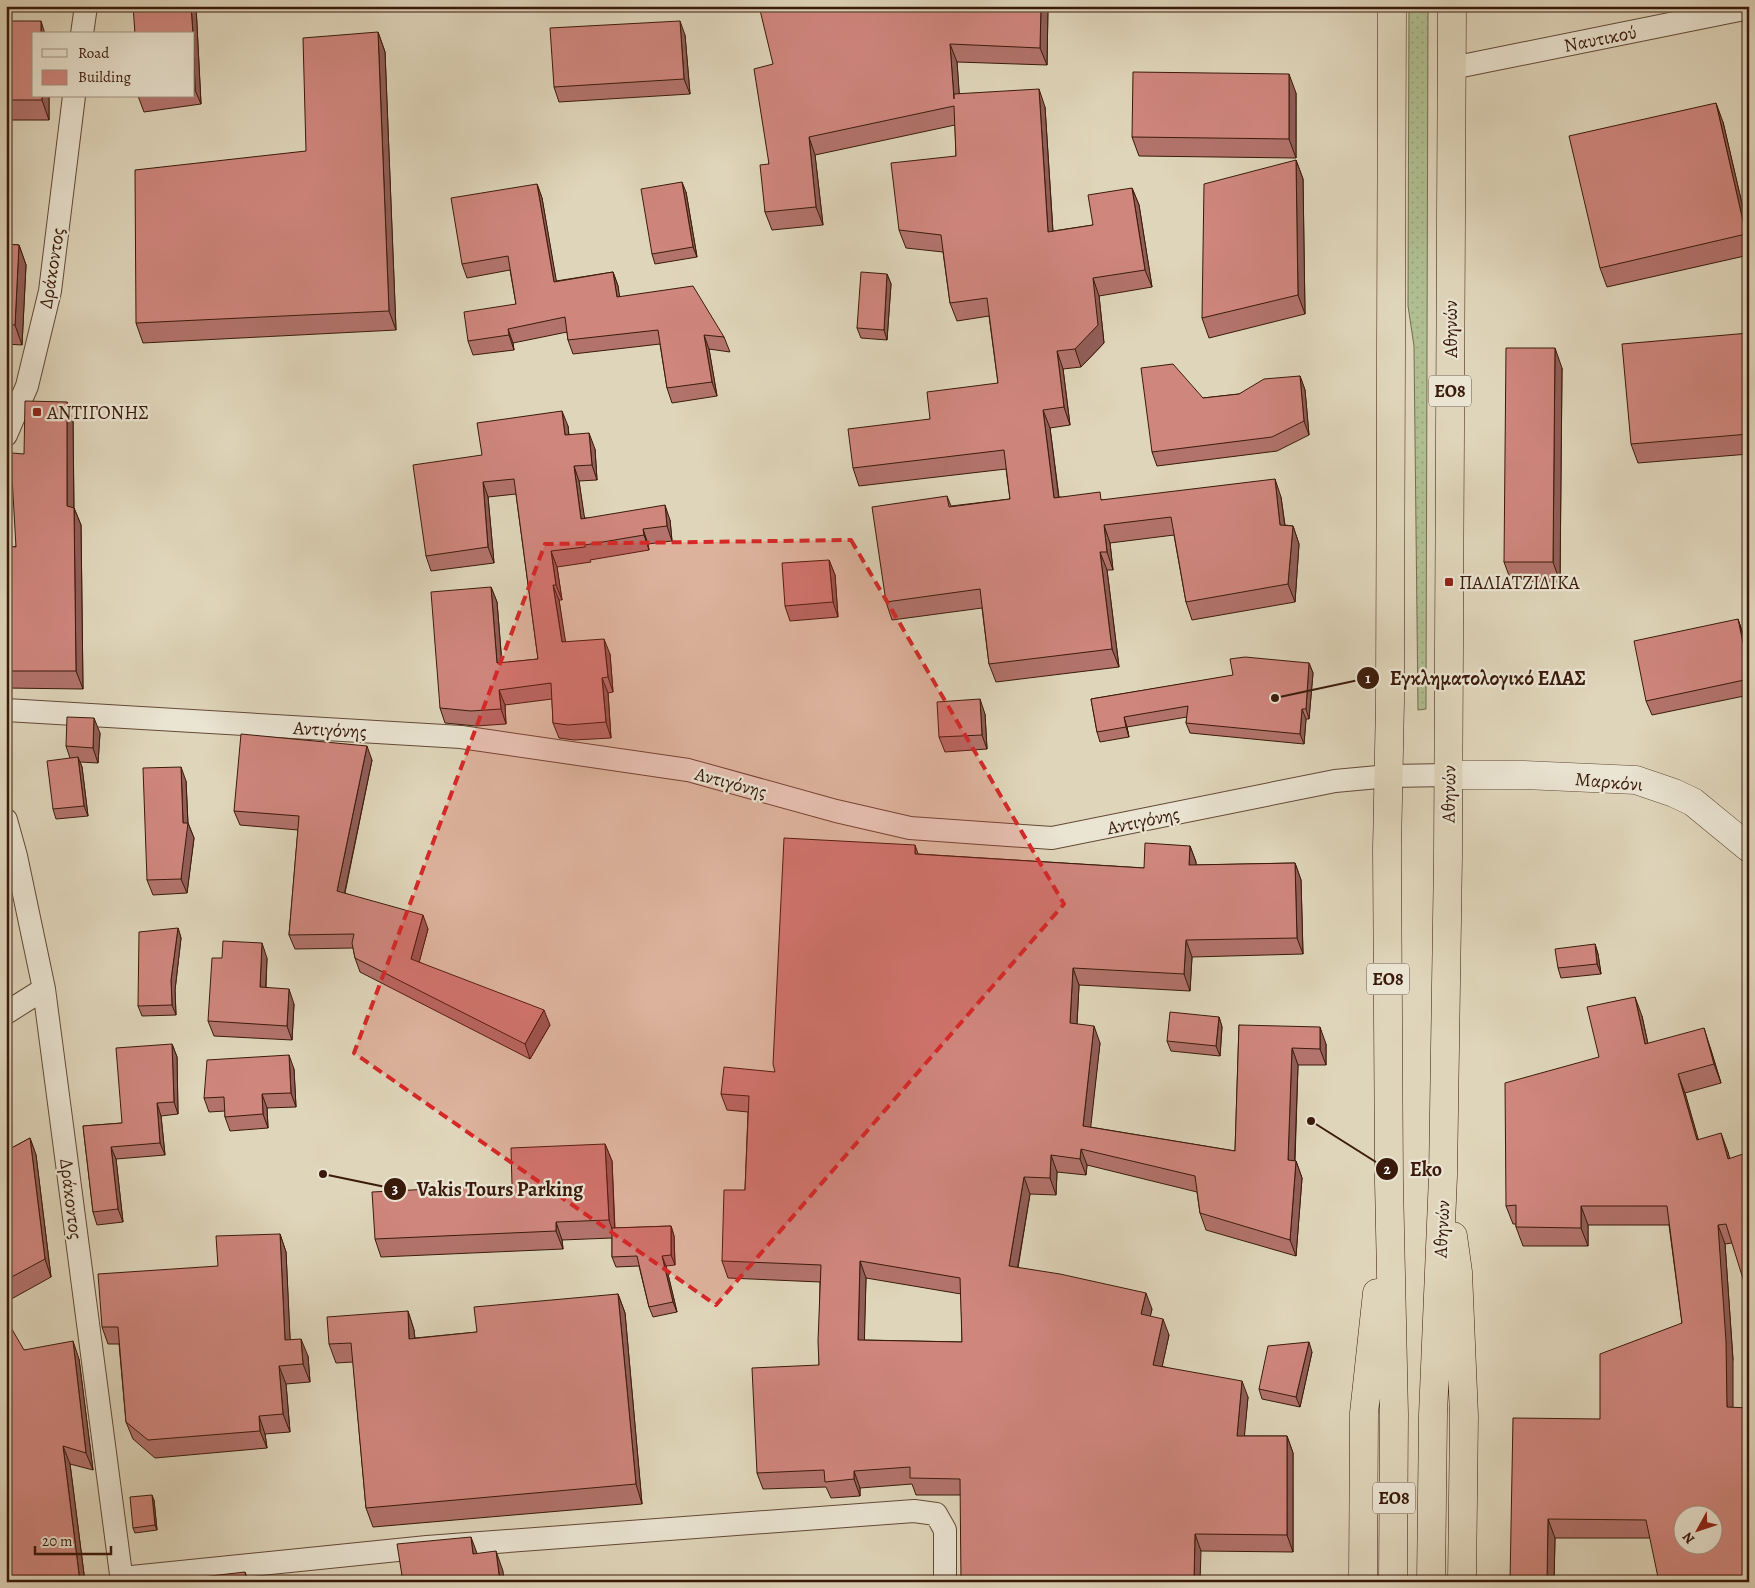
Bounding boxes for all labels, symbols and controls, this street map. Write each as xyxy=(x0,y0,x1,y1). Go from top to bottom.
street label: Ναυτικού xyxy=(1562,19,1639,59)
legend xyxy=(32,32,195,98)
text: Road xyxy=(78,43,110,63)
text: Building xyxy=(78,67,131,87)
street label: Δράκοντος xyxy=(33,226,71,310)
street label: Αθηνών xyxy=(1438,300,1464,359)
road number: ΕΟ8 xyxy=(1429,376,1471,406)
place label: ΑΝΤΙΓΟΝΗΣ xyxy=(46,400,149,426)
marker: ΑΝΤΙΓΟΝΗΣ xyxy=(31,406,43,418)
place label: ΠΑΛΙΑΤΖΙΔΙΚΑ xyxy=(1459,570,1580,596)
marker: ΠΑΛΙΑΤΖΙΔΙΚΑ xyxy=(1443,576,1455,588)
callout: Εγκληματολογικό ΕΛΑΣ xyxy=(1355,661,1596,696)
text: Εγκληματολογικό ΕΛΑΣ xyxy=(1390,665,1586,692)
text: 1 xyxy=(1365,668,1371,688)
street label: Αντιγόνης xyxy=(292,715,367,745)
street label: Αντιγόνης xyxy=(691,761,770,805)
street label: Αθηνών xyxy=(1435,765,1463,824)
street label: Μαρκόνι xyxy=(1574,766,1644,798)
street label: Αντιγόνης xyxy=(1104,801,1182,842)
road number: ΕΟ8 xyxy=(1367,964,1409,994)
callout: Eko xyxy=(1374,1151,1452,1186)
text: Eko xyxy=(1410,1156,1442,1183)
street label: Δράκοντος xyxy=(53,1157,89,1241)
text: 2 xyxy=(1383,1159,1391,1179)
callout: Vakis Tours Parking xyxy=(382,1171,594,1206)
text: Vakis Tours Parking xyxy=(416,1176,584,1203)
text: 3 xyxy=(392,1179,398,1199)
street label: Αθηνών xyxy=(1427,1199,1457,1260)
road number: ΕΟ8 xyxy=(1373,1482,1415,1514)
north arrow xyxy=(1672,1506,1722,1556)
scale bar xyxy=(35,1523,111,1555)
text: N xyxy=(1678,1528,1699,1548)
text: 20 m xyxy=(42,1531,73,1551)

